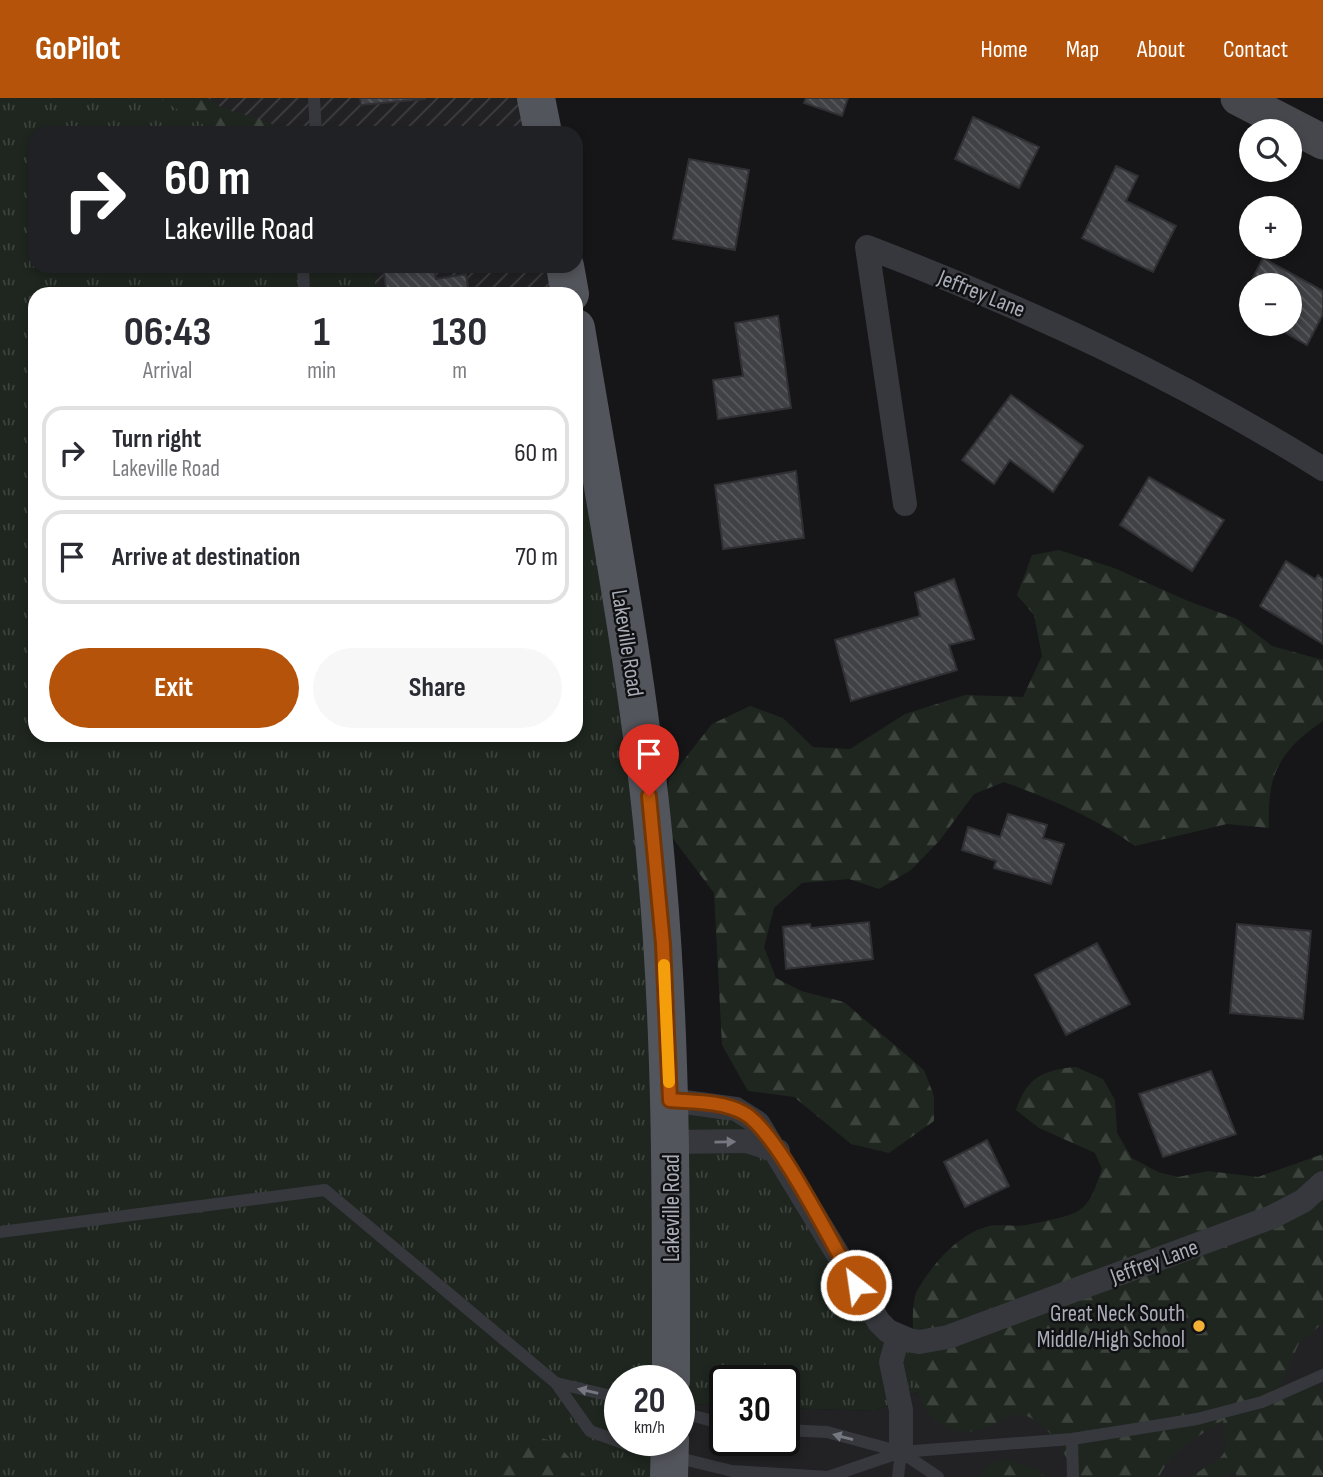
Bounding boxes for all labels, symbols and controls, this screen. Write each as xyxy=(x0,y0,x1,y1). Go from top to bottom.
text: GoPilot xyxy=(35,29,120,69)
text: Home xyxy=(980,35,1028,64)
text: Map xyxy=(1066,35,1099,64)
text: About xyxy=(1137,35,1185,64)
text: Contact xyxy=(1223,35,1288,64)
map controls xyxy=(1239,119,1302,336)
button: search xyxy=(1239,119,1302,182)
text: 60 m xyxy=(164,150,251,209)
icon: right xyxy=(49,154,140,245)
button: + xyxy=(1239,196,1302,259)
text: Lakeville Road xyxy=(164,210,314,249)
street label: Jeffrey Lane xyxy=(933,263,1029,324)
button: − xyxy=(1239,273,1302,336)
text: 06:43 xyxy=(124,307,211,358)
text: 1 xyxy=(313,307,330,358)
text: 130 xyxy=(432,307,487,358)
text: Arrival xyxy=(143,357,192,385)
text: min xyxy=(307,357,336,385)
text: m xyxy=(452,357,467,385)
text: Turn right xyxy=(112,424,201,455)
icon: right xyxy=(53,434,91,472)
text: 60 m xyxy=(514,438,558,469)
text: Lakeville Road xyxy=(112,455,220,483)
icon: arrive xyxy=(53,538,91,576)
text: Arrive at destination xyxy=(112,542,300,573)
text: 70 m xyxy=(515,542,558,573)
street label: Lakeville Road xyxy=(605,588,649,699)
button: Exit xyxy=(49,648,299,728)
button: Share xyxy=(313,648,562,728)
pin xyxy=(619,724,679,796)
icon: arrive xyxy=(630,735,668,773)
one-way arrow xyxy=(714,1136,736,1147)
street label: Lakeville Road xyxy=(658,1154,686,1262)
street label: Jeffrey Lane xyxy=(1106,1233,1202,1291)
position arrow xyxy=(819,1248,893,1322)
place label: Great Neck South Middle/High School xyxy=(1037,1300,1185,1354)
marker: Great Neck South Middle/High School xyxy=(1191,1318,1207,1334)
speed limit sign: 30 xyxy=(709,1365,800,1456)
text: 20 xyxy=(634,1380,666,1423)
one-way arrow xyxy=(577,1385,599,1396)
text: km/h xyxy=(634,1417,665,1438)
one-way arrow xyxy=(832,1431,854,1442)

